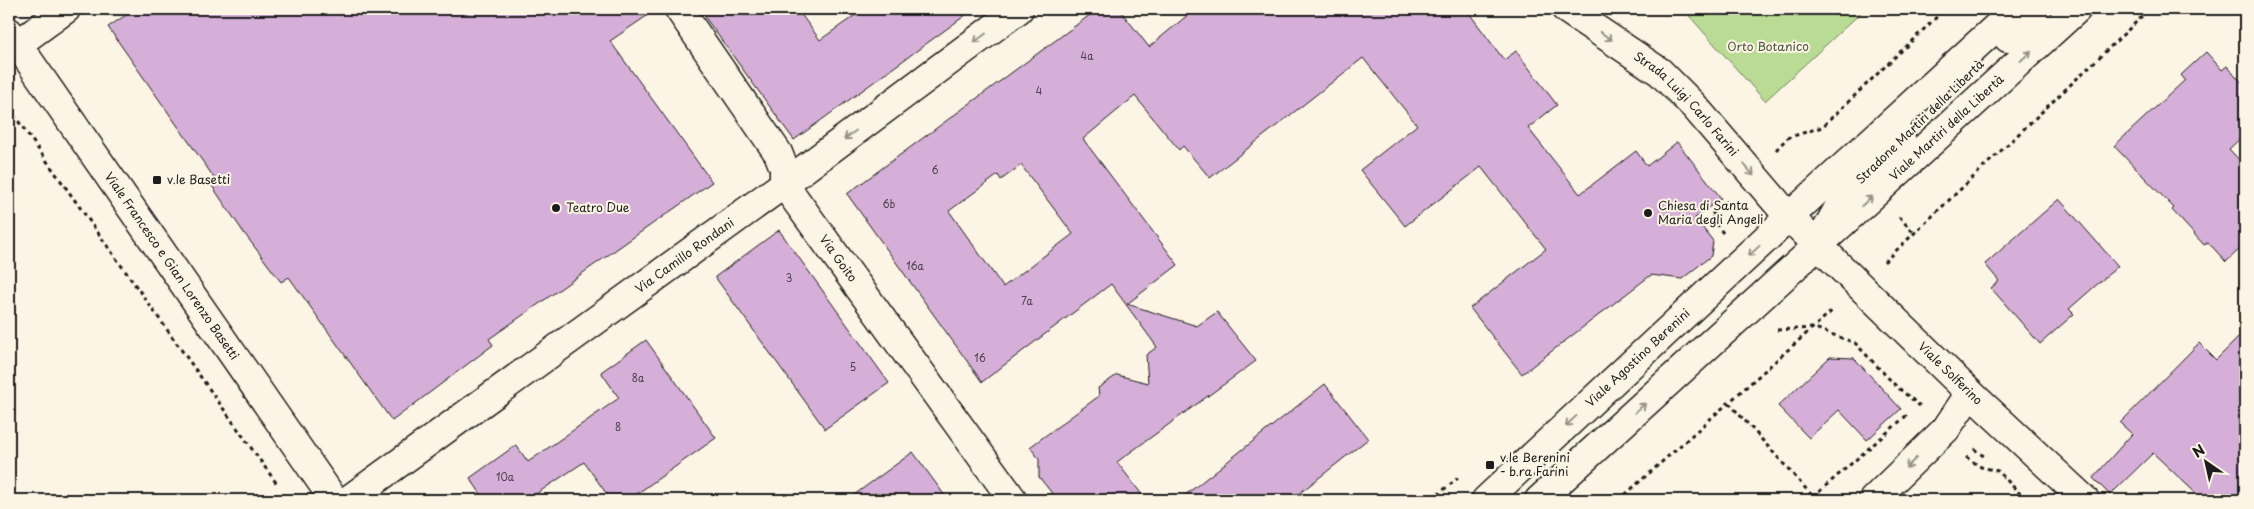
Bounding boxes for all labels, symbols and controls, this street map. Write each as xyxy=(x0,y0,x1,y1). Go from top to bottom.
one-way arrow xyxy=(1599,31,1613,41)
one-way arrow xyxy=(973,33,987,43)
park label: Orto Botanico xyxy=(1727,37,1809,55)
street label: Strada Luigi Carlo Farini xyxy=(1630,47,1743,160)
house number: 4a xyxy=(1081,48,1094,63)
one-way arrow xyxy=(2019,50,2032,62)
street label: Stradone Martiri della Libertà xyxy=(1851,55,1988,188)
street label: Viale Martiri della Libertà xyxy=(1885,70,2008,184)
house number: 4 xyxy=(1036,83,1043,98)
one-way arrow xyxy=(843,130,857,140)
house number: 6 xyxy=(931,162,939,177)
one-way arrow xyxy=(1743,164,1755,177)
street label: Viale Francesco e Gian Lorenzo Basetti xyxy=(101,168,244,363)
place label: v.le Basetti xyxy=(167,170,230,188)
marker: v.le Basetti xyxy=(151,174,163,186)
one-way arrow xyxy=(1860,195,1873,207)
house number: 6b xyxy=(883,196,896,211)
place label: Chiesa di Santa Maria degli Angeli xyxy=(1658,196,1763,228)
place label: Teatro Due xyxy=(566,198,630,216)
marker: Teatro Due xyxy=(550,202,562,214)
marker: Chiesa di Santa Maria degli Angeli xyxy=(1642,207,1654,219)
street label: Via Camillo Rondani xyxy=(631,213,737,297)
street label: Via Goito xyxy=(816,231,862,286)
one-way arrow xyxy=(1747,245,1760,257)
house number: 16a xyxy=(906,258,925,273)
house number: 3 xyxy=(786,270,792,285)
house number: 7a xyxy=(1021,293,1033,308)
street label: Viale Agostino Berenini xyxy=(1581,304,1694,411)
street label: Viale Solferino xyxy=(1915,337,1987,409)
house number: 16 xyxy=(974,350,986,365)
house number: 5 xyxy=(850,359,856,374)
house number: 8a xyxy=(632,370,645,385)
one-way arrow xyxy=(1633,402,1646,414)
one-way arrow xyxy=(1565,415,1578,427)
house number: 8 xyxy=(615,419,621,434)
north arrow xyxy=(2182,436,2232,486)
text: N xyxy=(2188,439,2209,463)
place label: v.le Berenini - b.ra Farini xyxy=(1500,448,1570,480)
one-way arrow xyxy=(1905,457,1917,469)
marker: v.le Berenini - b.ra Farini xyxy=(1484,459,1496,471)
house number: 10a xyxy=(496,469,515,484)

